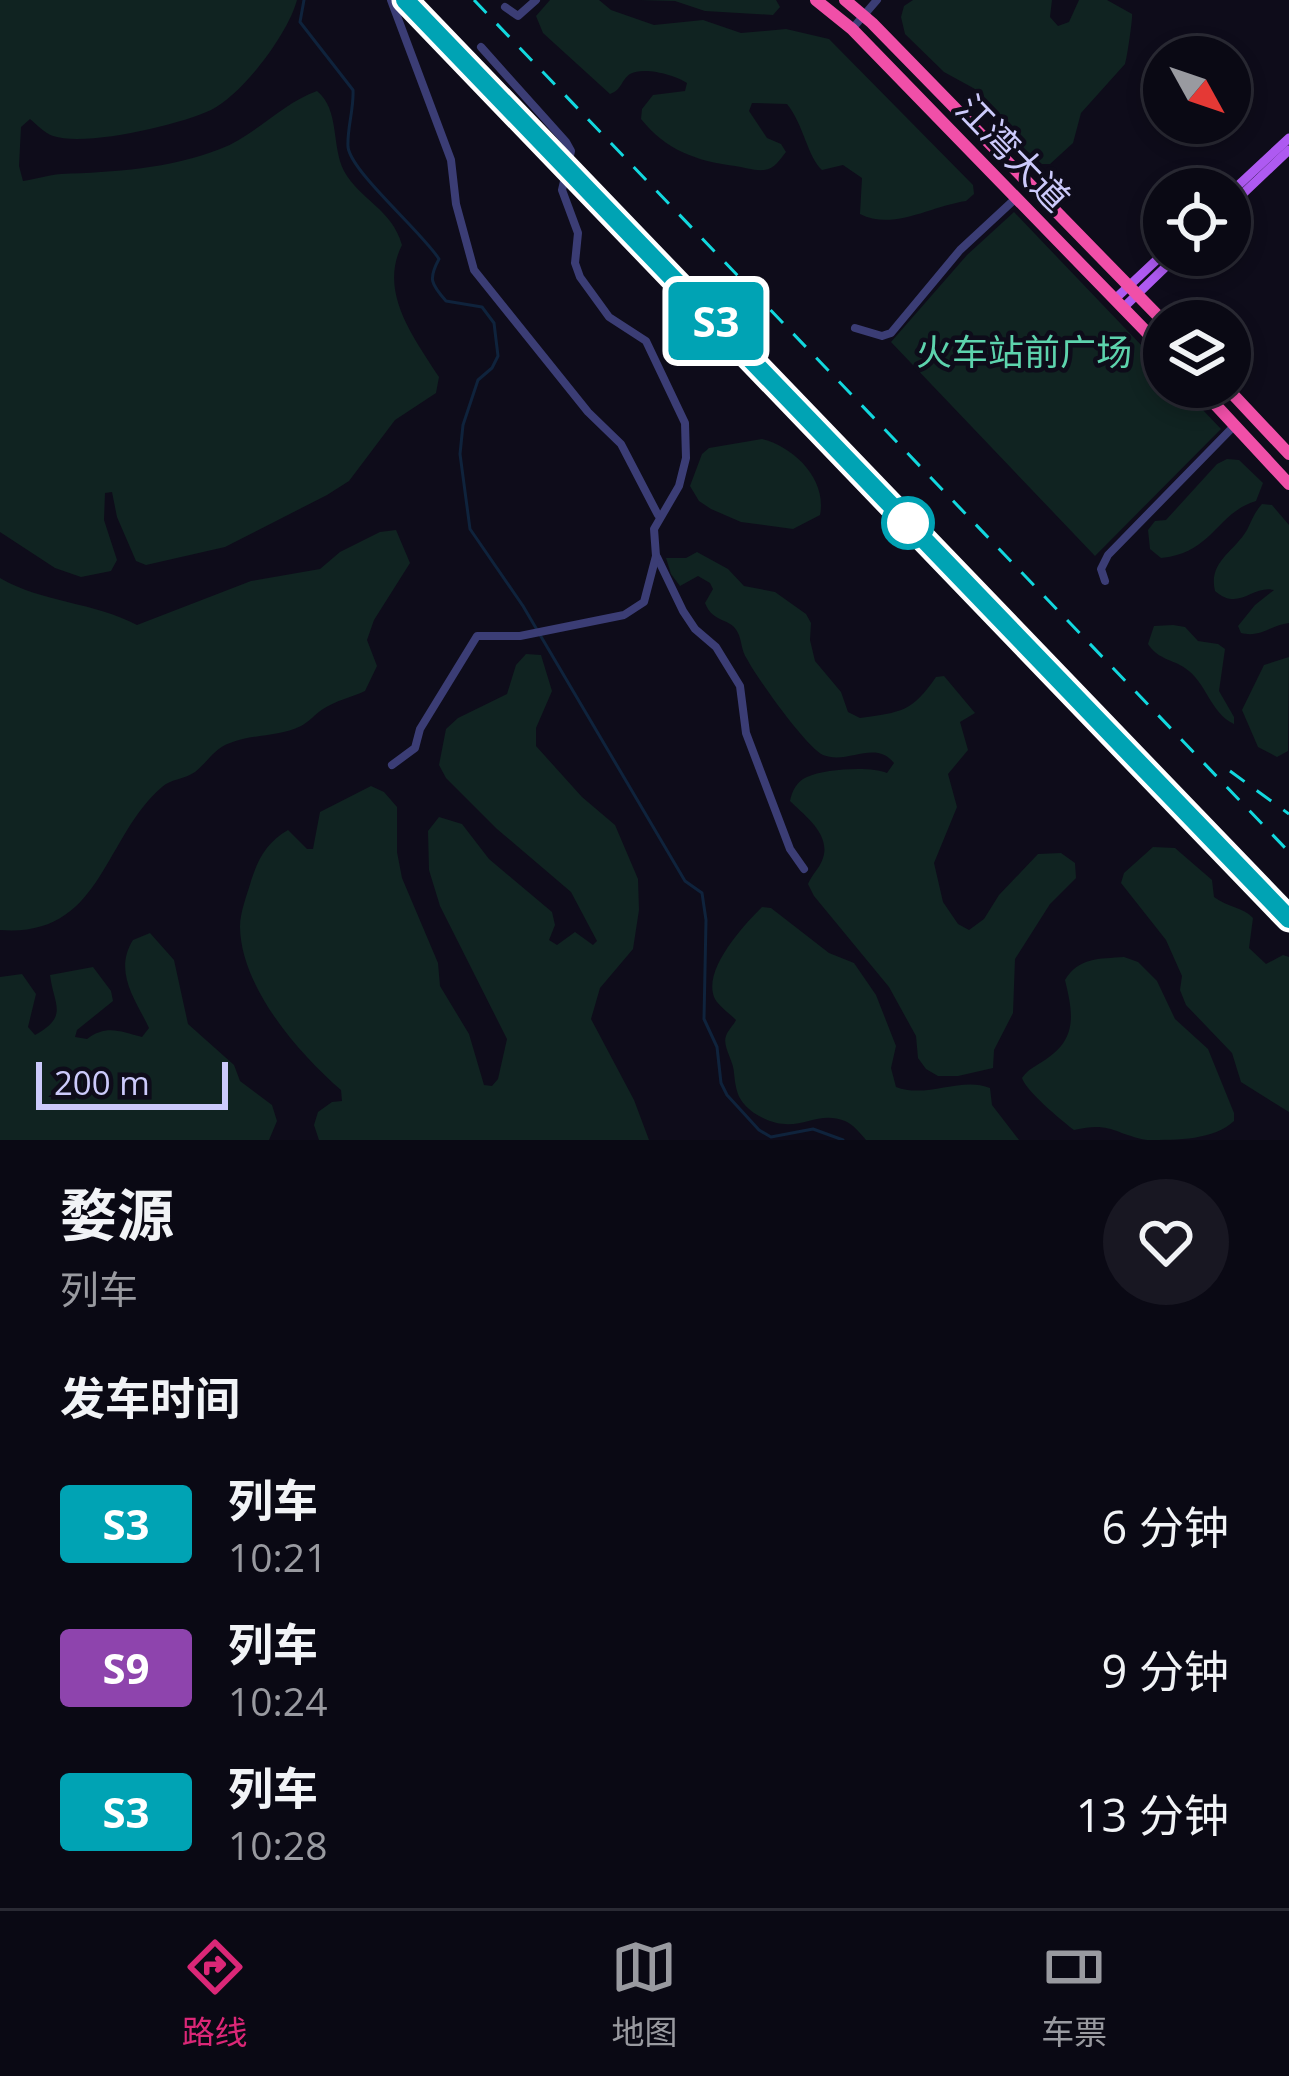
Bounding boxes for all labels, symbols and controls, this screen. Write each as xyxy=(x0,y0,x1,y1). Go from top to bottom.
north arrow xyxy=(1143,36,1251,144)
map controls xyxy=(1143,36,1251,408)
street label: 江湾大道 xyxy=(946,84,1081,221)
button: locate xyxy=(1143,168,1251,276)
line badge: S3 xyxy=(662,282,770,360)
text: S3 xyxy=(692,292,740,349)
button: layers xyxy=(1143,300,1251,408)
park label: 火车站前广场 xyxy=(916,327,1132,376)
unlabelled marker xyxy=(883,498,933,548)
scale bar xyxy=(36,1056,228,1109)
text: 200 m xyxy=(54,1060,150,1105)
text: 婺源 xyxy=(60,1175,174,1253)
button: heart xyxy=(1103,1179,1229,1305)
text: 列车 xyxy=(60,1262,138,1315)
text: 发车时间 xyxy=(60,1367,240,1428)
text: 列车 xyxy=(228,1469,318,1530)
text: S3 xyxy=(102,1495,150,1552)
text: 6 分钟 xyxy=(1102,1496,1229,1557)
text: 10:21 xyxy=(228,1530,327,1583)
text: 列车 xyxy=(228,1613,318,1674)
text: S9 xyxy=(102,1639,150,1696)
text: 9 分钟 xyxy=(1102,1640,1229,1701)
text: 10:24 xyxy=(228,1674,327,1727)
text: 列车 xyxy=(228,1757,318,1818)
text: S3 xyxy=(102,1783,150,1840)
text: 13 分钟 xyxy=(1076,1784,1229,1845)
text: 10:28 xyxy=(228,1818,327,1871)
tab: 路线 xyxy=(182,1934,248,2054)
tab: 地图 xyxy=(611,1934,677,2054)
tab: 车票 xyxy=(1041,1934,1107,2054)

